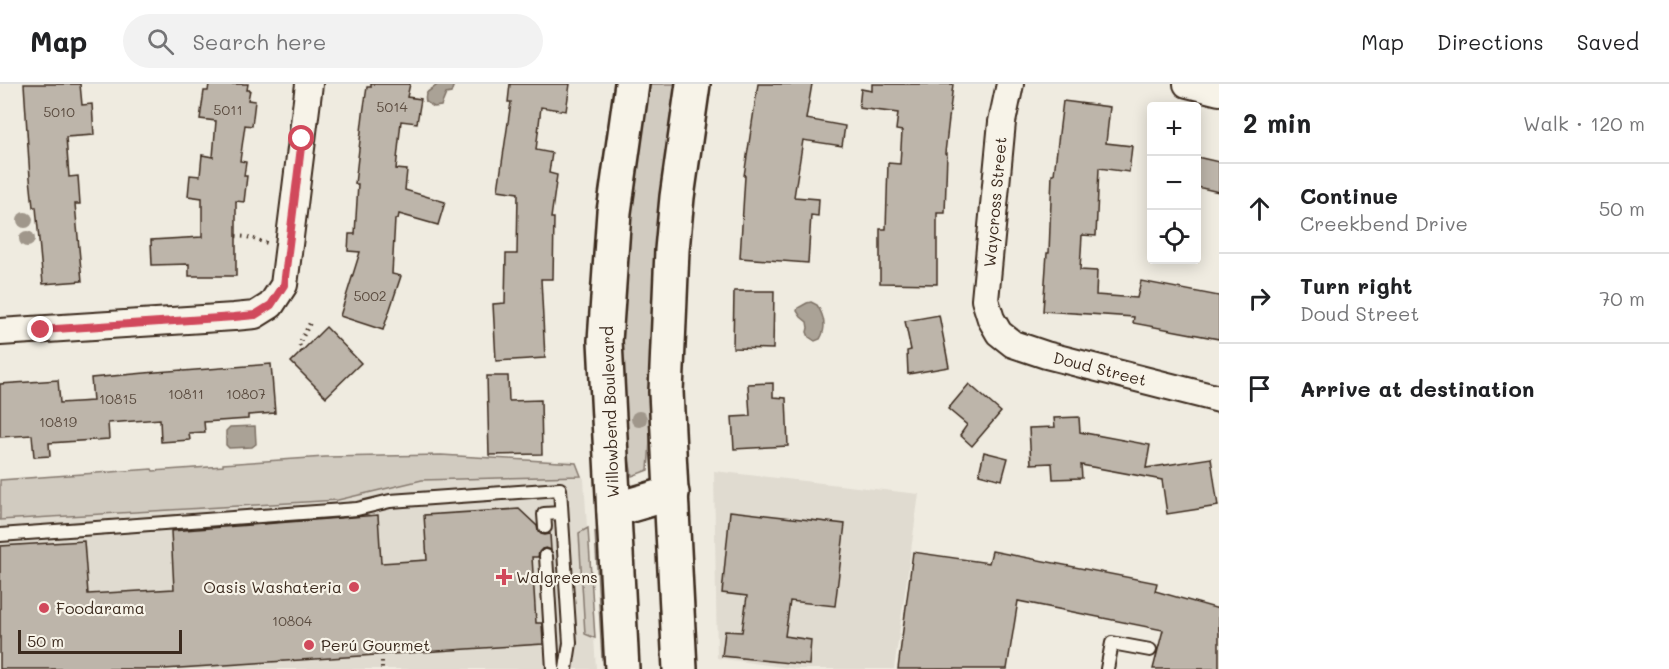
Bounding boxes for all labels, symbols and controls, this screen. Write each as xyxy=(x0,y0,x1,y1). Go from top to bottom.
search box xyxy=(123,14,543,68)
text: Map xyxy=(30,23,87,59)
icon: search xyxy=(144,25,177,58)
text: Search here xyxy=(192,27,326,56)
text: Map xyxy=(1361,28,1404,55)
text: Directions xyxy=(1437,28,1544,55)
text: Saved xyxy=(1577,28,1639,55)
house number: 5014 xyxy=(376,97,408,116)
house number: 5011 xyxy=(213,100,243,119)
house number: 5010 xyxy=(43,102,75,121)
map controls xyxy=(1147,102,1201,264)
button: + xyxy=(1147,102,1201,156)
text: 2 min xyxy=(1243,106,1311,140)
text: Walk · 120 m xyxy=(1523,110,1645,136)
route start xyxy=(288,125,314,151)
street label: Waycross Street xyxy=(978,136,1011,268)
button: − xyxy=(1147,156,1201,210)
text: Continue xyxy=(1300,181,1398,210)
icon: ahead xyxy=(1243,192,1276,225)
text: 50 m xyxy=(1599,195,1645,221)
button: locate xyxy=(1147,210,1201,264)
text: Creekbend Drive xyxy=(1300,210,1468,236)
text: Turn right xyxy=(1300,271,1412,300)
icon: right xyxy=(1243,282,1276,315)
text: 70 m xyxy=(1599,285,1645,311)
house number: 5002 xyxy=(353,286,387,305)
text: Doud Street xyxy=(1300,300,1419,326)
route end xyxy=(27,316,53,342)
street label: Willowbend Boulevard xyxy=(596,326,623,498)
street label: Doud Street xyxy=(1051,346,1149,390)
icon: arrive xyxy=(1243,372,1276,405)
text: Arrive at destination xyxy=(1300,374,1535,403)
house number: 10811 xyxy=(168,384,204,403)
house number: 10807 xyxy=(226,384,266,403)
house number: 10815 xyxy=(99,389,137,408)
house number: 10819 xyxy=(39,412,77,431)
place label: Walgreens xyxy=(516,566,598,587)
marker: Walgreens xyxy=(497,570,511,584)
place label: Oasis Washateria xyxy=(203,576,342,597)
marker: Oasis Washateria xyxy=(347,580,361,594)
place label: Foodarama xyxy=(56,597,145,618)
marker: Foodarama xyxy=(37,601,51,615)
house number: 10804 xyxy=(272,611,313,630)
scale bar xyxy=(18,627,182,654)
text: 50 m xyxy=(27,630,64,651)
place label: Perú Gourmet xyxy=(321,634,430,655)
marker: Perú Gourmet xyxy=(302,638,316,652)

